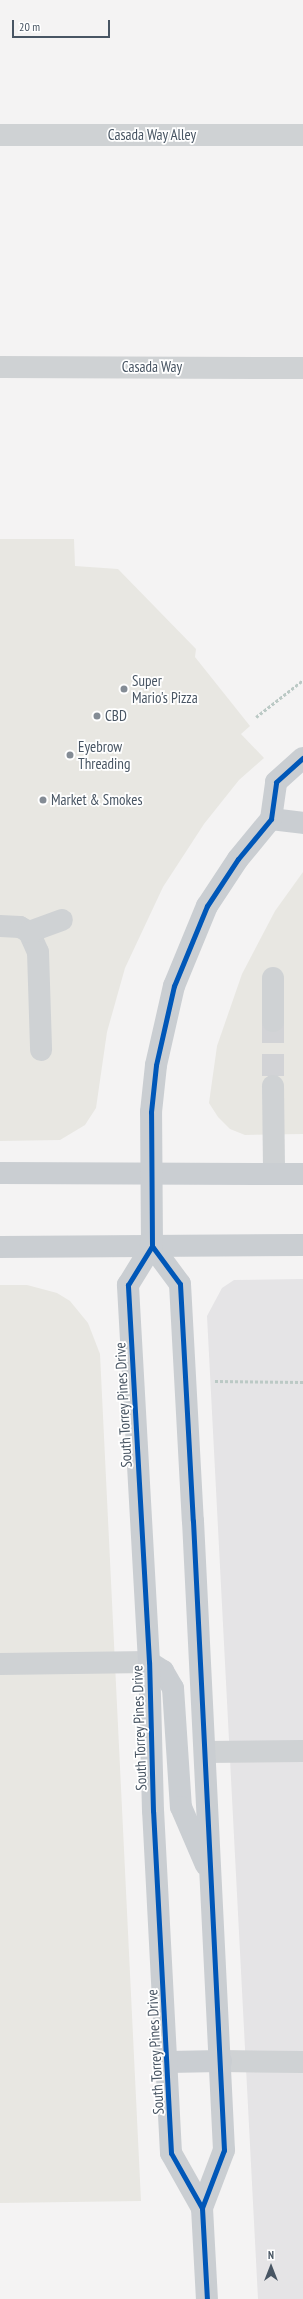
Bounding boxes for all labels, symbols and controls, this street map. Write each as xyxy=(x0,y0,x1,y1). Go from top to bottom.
scale bar xyxy=(14,12,112,38)
text: 20 m xyxy=(19,19,40,34)
street label: Casada Way Alley xyxy=(107,126,197,144)
street label: Casada Way xyxy=(122,358,182,376)
place label: Super Mario's Pizza xyxy=(132,671,198,706)
marker: Super Mario's Pizza xyxy=(119,684,129,694)
place label: CBD xyxy=(105,707,127,725)
marker: CBD xyxy=(92,711,102,721)
place label: Eyebrow Threading xyxy=(78,737,130,772)
marker: Eyebrow Threading xyxy=(65,750,75,760)
place label: Market & Smokes xyxy=(51,791,142,809)
marker: Market & Smokes xyxy=(38,795,48,805)
street label: South Torrey Pines Drive xyxy=(111,1341,135,1469)
street label: South Torrey Pines Drive xyxy=(128,1665,150,1791)
street label: South Torrey Pines Drive xyxy=(143,1988,167,2116)
north arrow xyxy=(251,2247,291,2287)
text: N xyxy=(268,2248,274,2262)

